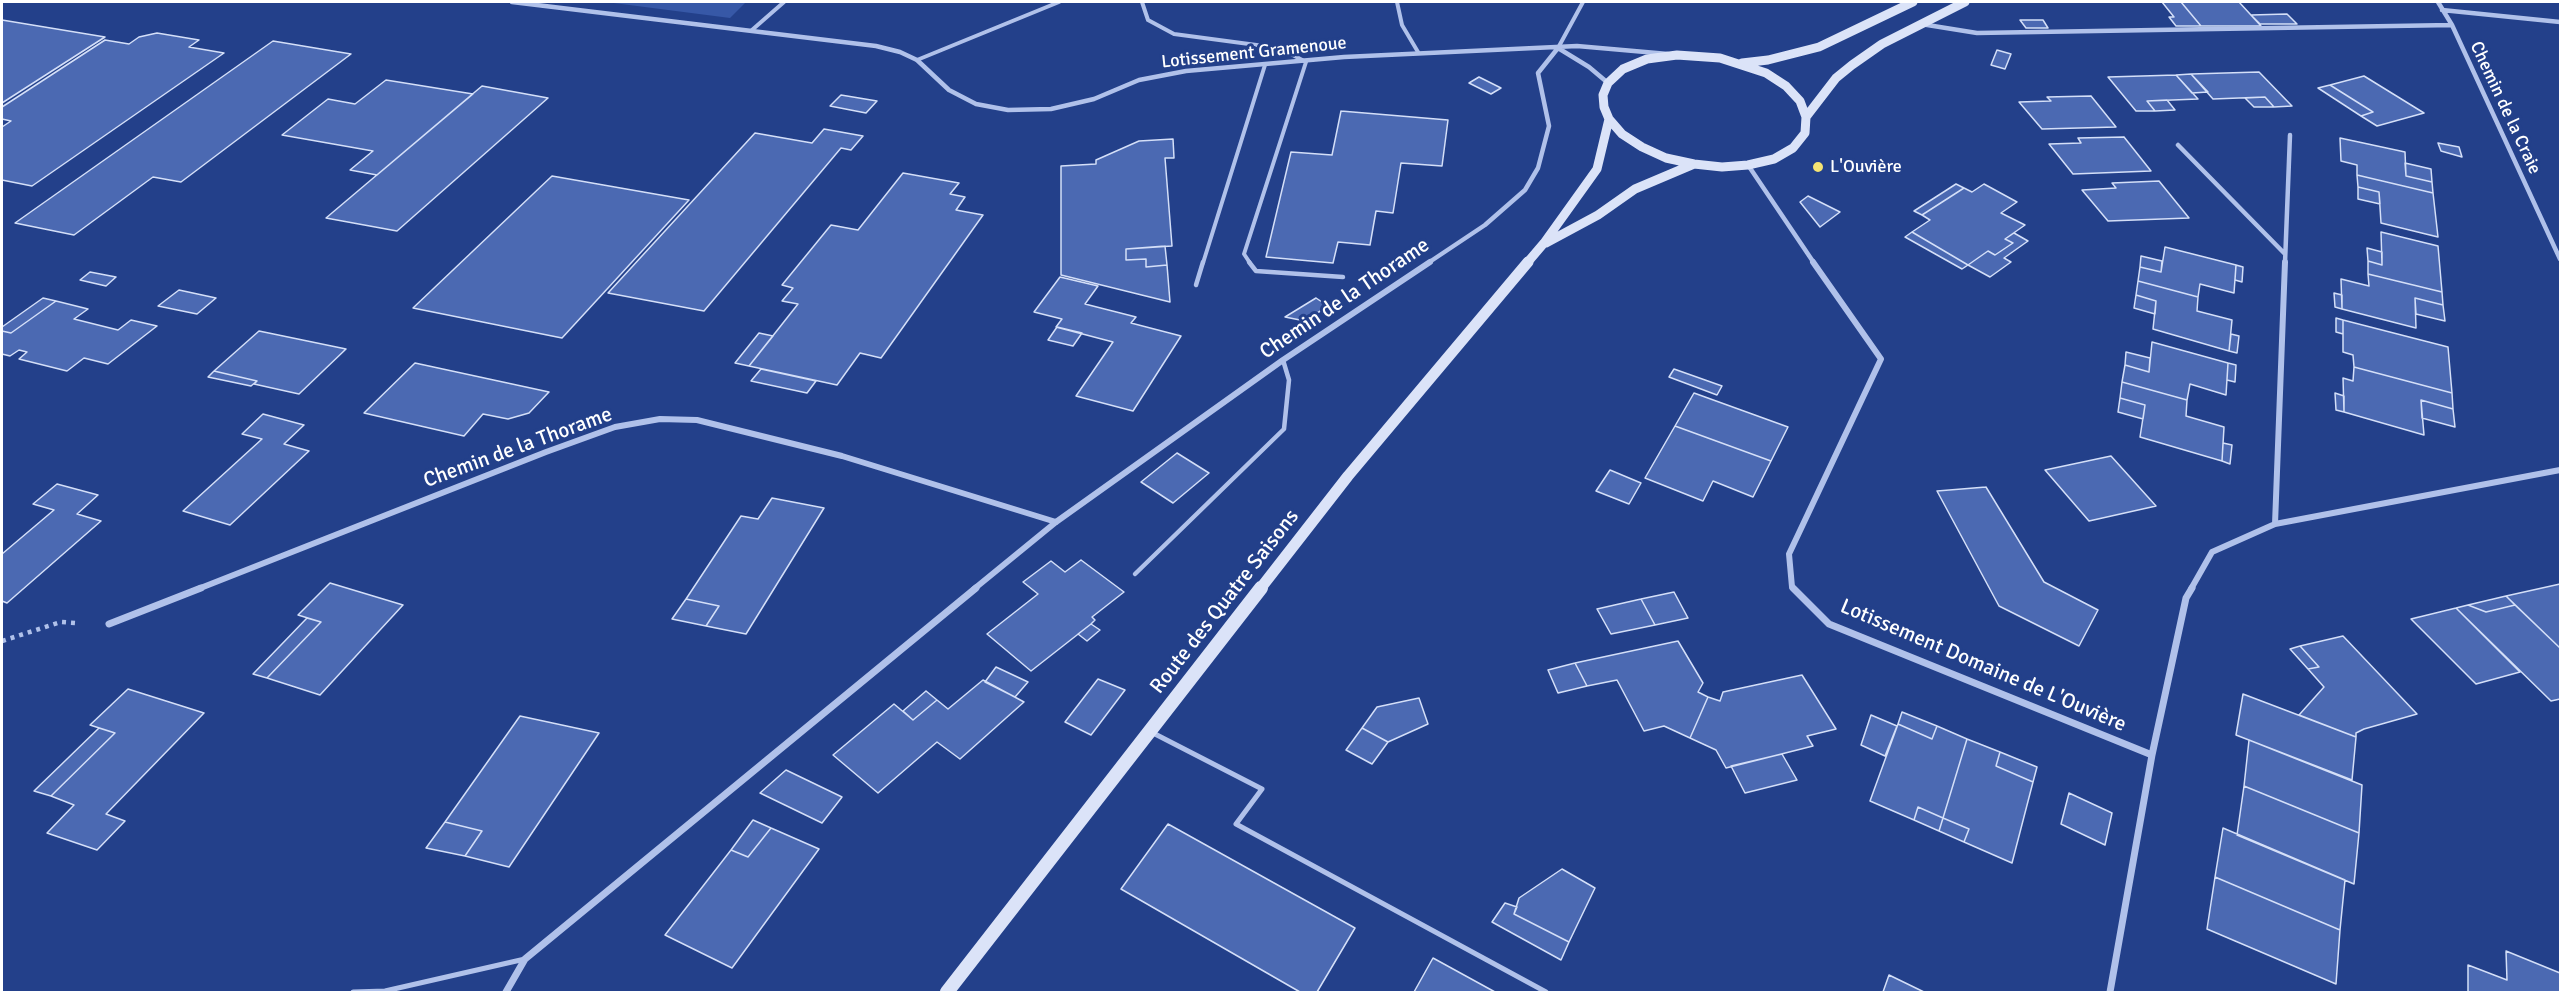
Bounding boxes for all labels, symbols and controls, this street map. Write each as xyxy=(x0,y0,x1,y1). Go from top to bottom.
street label: Lotissement Gramenoue xyxy=(1160,33,1348,73)
street label: Chemin de la Craie xyxy=(2465,38,2545,178)
place label: L'Ouvière xyxy=(1830,156,1902,178)
marker: L'Ouvière xyxy=(1811,160,1825,174)
street label: Chemin de la Thorame xyxy=(1255,233,1435,365)
street label: Chemin de la Thorame xyxy=(420,402,616,494)
street label: Route des Quatre Saisons xyxy=(1145,505,1305,699)
street label: Lotissement Domaine de L'Ouvière xyxy=(1836,594,2130,738)

